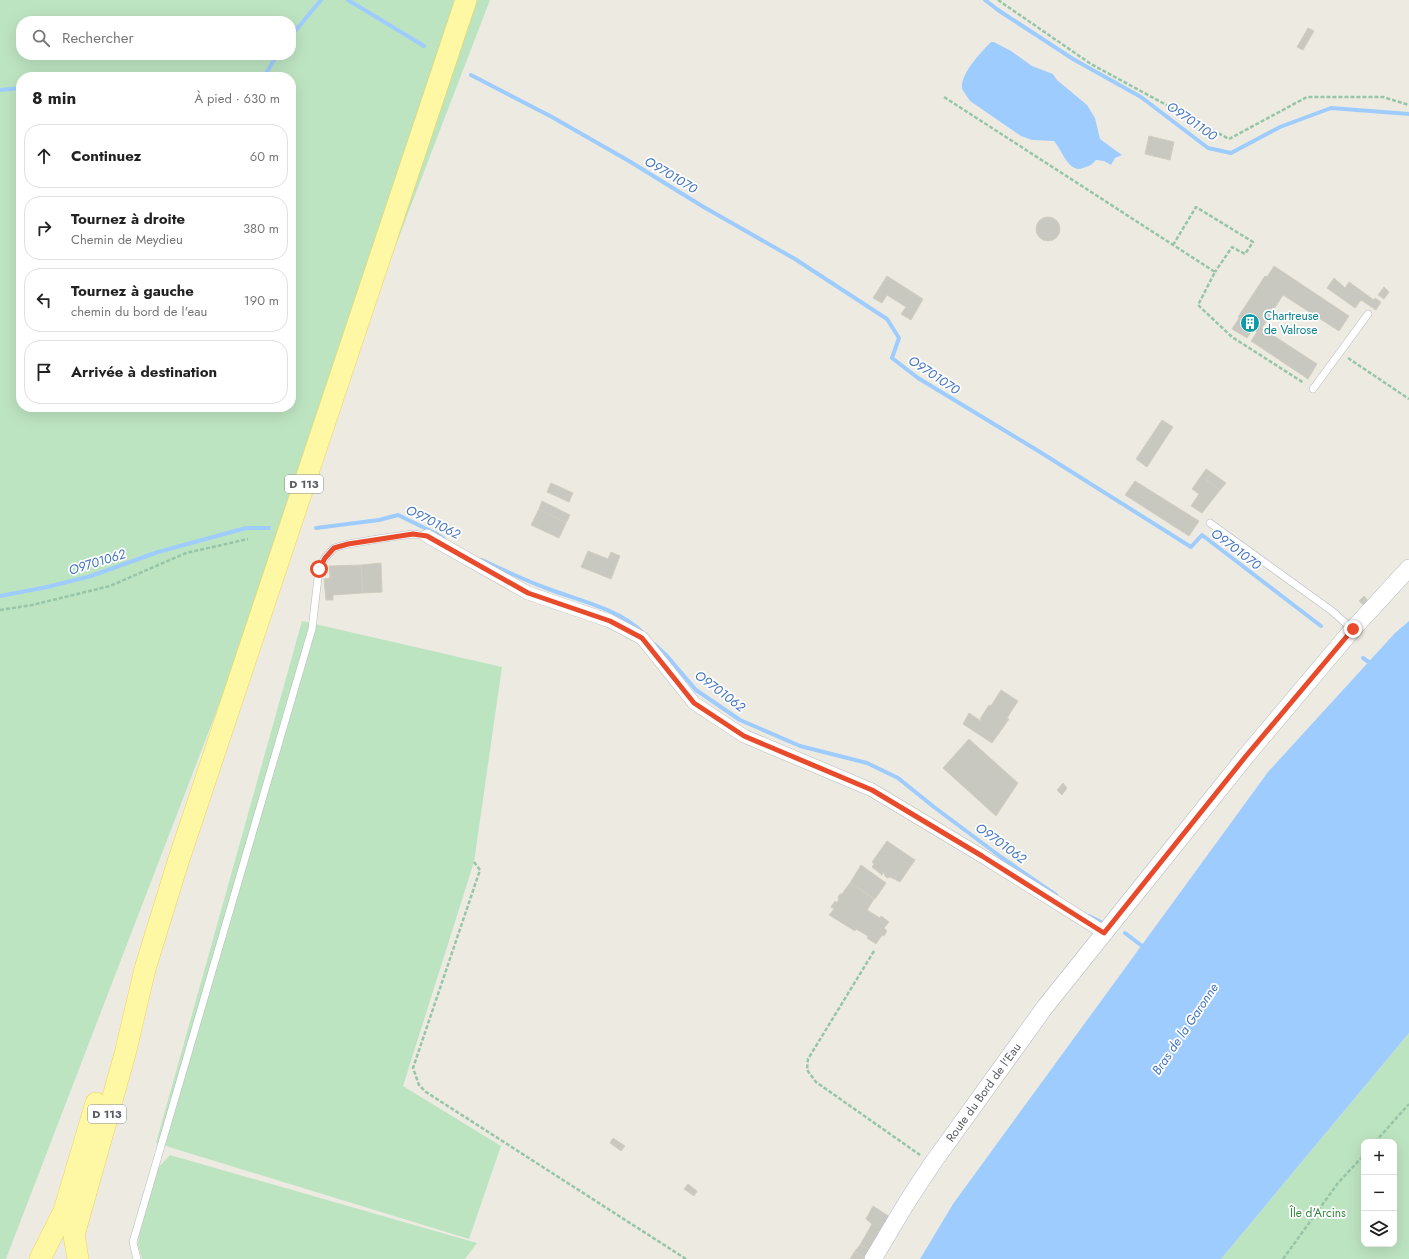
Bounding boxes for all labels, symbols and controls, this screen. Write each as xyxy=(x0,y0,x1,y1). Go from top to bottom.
search box xyxy=(16,16,296,60)
icon: search xyxy=(30,27,52,49)
text: Rechercher xyxy=(62,27,134,49)
text: 8 min xyxy=(32,86,76,110)
text: À pied · 630 m xyxy=(194,89,280,108)
water label: O9701100 xyxy=(1163,97,1221,146)
icon: ahead xyxy=(33,145,55,167)
text: Continuez xyxy=(71,145,141,167)
text: 60 m xyxy=(250,147,279,166)
water label: O9701070 xyxy=(641,152,701,198)
text: Tournez à droite xyxy=(71,208,185,230)
icon: right xyxy=(33,217,55,239)
text: 380 m xyxy=(243,219,279,238)
text: Chemin de Meydieu xyxy=(71,230,183,249)
text: Tournez à gauche xyxy=(71,280,194,302)
icon: left xyxy=(33,289,55,311)
text: 190 m xyxy=(244,291,279,310)
text: chemin du bord de l'eau xyxy=(71,302,207,321)
place label: Chartreuse de Valrose xyxy=(1264,307,1319,339)
building icon: Chartreuse de Valrose xyxy=(1239,312,1261,334)
water label: O9701070 xyxy=(904,351,964,399)
icon: arrive xyxy=(33,361,55,383)
text: Arrivée à destination xyxy=(71,361,217,383)
road number: D 113 xyxy=(285,475,323,493)
water label: O9701062 xyxy=(403,500,464,544)
water label: O9701070 xyxy=(1207,524,1265,574)
water label: O9701062 xyxy=(66,544,129,580)
route start xyxy=(310,560,328,578)
route end xyxy=(1344,620,1362,638)
water label: O9701062 xyxy=(691,666,750,717)
water label: O9701062 xyxy=(972,818,1031,868)
water label: Bras de la Garonne xyxy=(1147,979,1223,1079)
street label: Route du Bord de l'Eau xyxy=(942,1039,1025,1146)
road number: D 113 xyxy=(88,1105,126,1123)
map controls xyxy=(1361,1139,1397,1247)
button: + xyxy=(1361,1139,1397,1175)
button: − xyxy=(1361,1175,1397,1211)
park label: Île d'Arcins xyxy=(1289,1204,1346,1222)
button: layers xyxy=(1361,1211,1397,1247)

